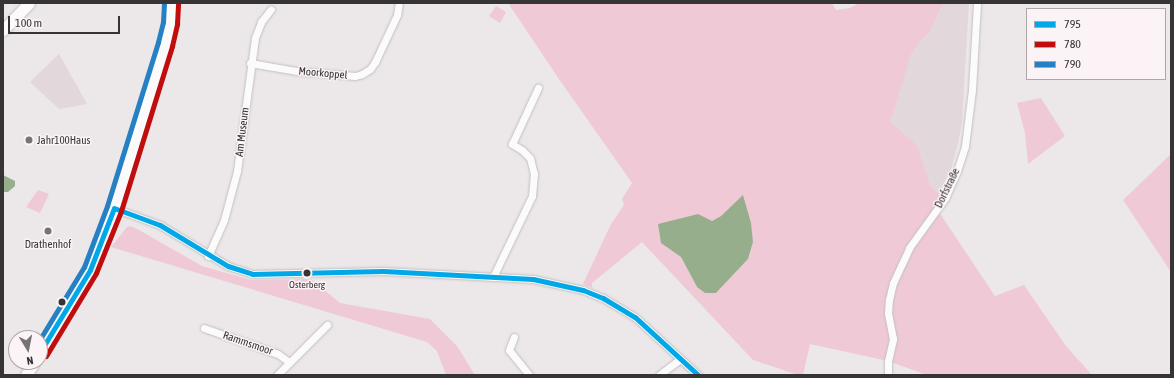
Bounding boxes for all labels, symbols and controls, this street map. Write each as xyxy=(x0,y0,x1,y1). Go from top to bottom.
scale bar xyxy=(10,8,122,34)
legend xyxy=(1026,8,1166,80)
text: 100 m xyxy=(15,16,42,30)
text: 795 xyxy=(1064,17,1081,31)
text: 780 xyxy=(1064,37,1081,51)
text: 790 xyxy=(1064,57,1081,71)
street label: Moorkoppel xyxy=(298,64,348,82)
street label: Am Museum xyxy=(232,107,252,157)
place label: Jahr100Haus xyxy=(37,133,90,147)
marker: Jahr100Haus xyxy=(24,135,34,145)
street label: Dorfstraße xyxy=(932,166,962,210)
marker: Drathenhof xyxy=(43,226,53,236)
place label: Drathenhof xyxy=(25,237,71,251)
marker: Osterberg xyxy=(302,268,312,278)
place label: Osterberg xyxy=(289,279,325,291)
unlabelled marker xyxy=(57,297,67,307)
street label: Rammsmoor xyxy=(221,328,275,358)
north arrow xyxy=(8,330,48,370)
text: N xyxy=(26,354,34,367)

